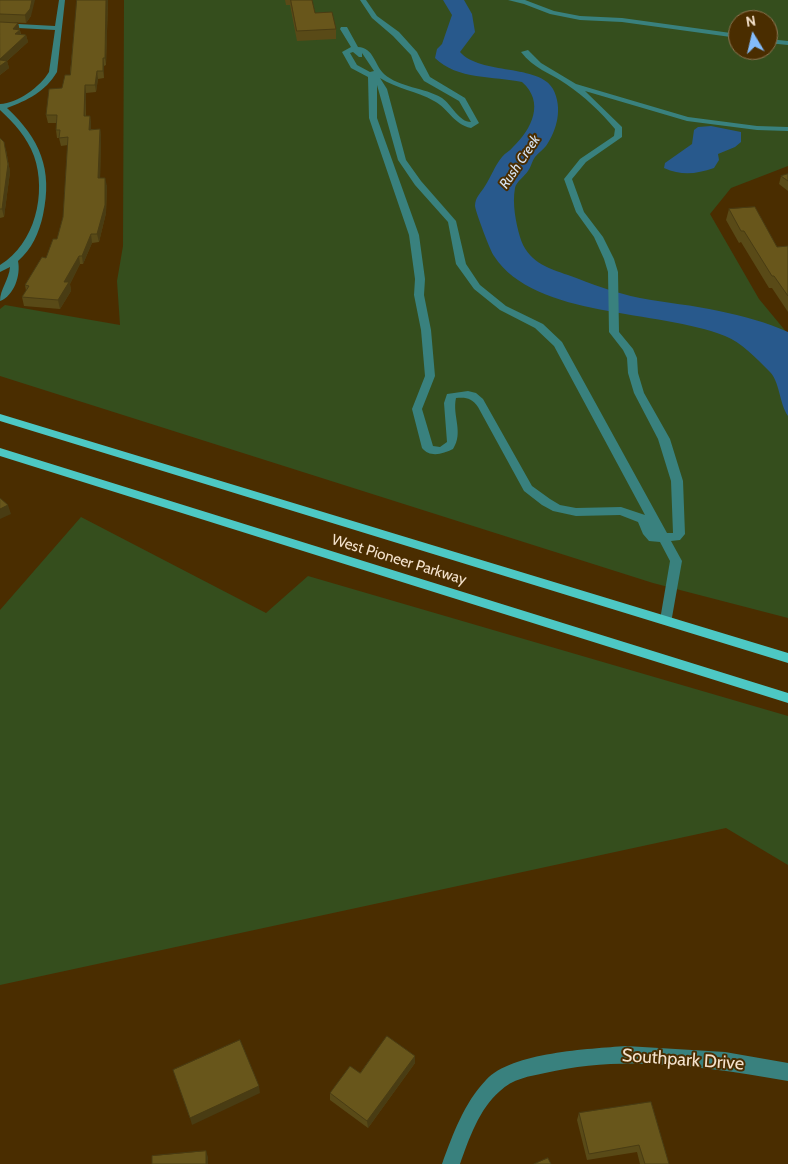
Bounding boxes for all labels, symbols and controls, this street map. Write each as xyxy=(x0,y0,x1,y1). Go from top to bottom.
north arrow xyxy=(728,10,778,60)
text: N xyxy=(745,12,757,31)
water label: Rush Creek xyxy=(496,132,544,192)
street label: West Pioneer Parkway xyxy=(329,531,469,589)
street label: Southpark Drive xyxy=(621,1045,745,1075)

